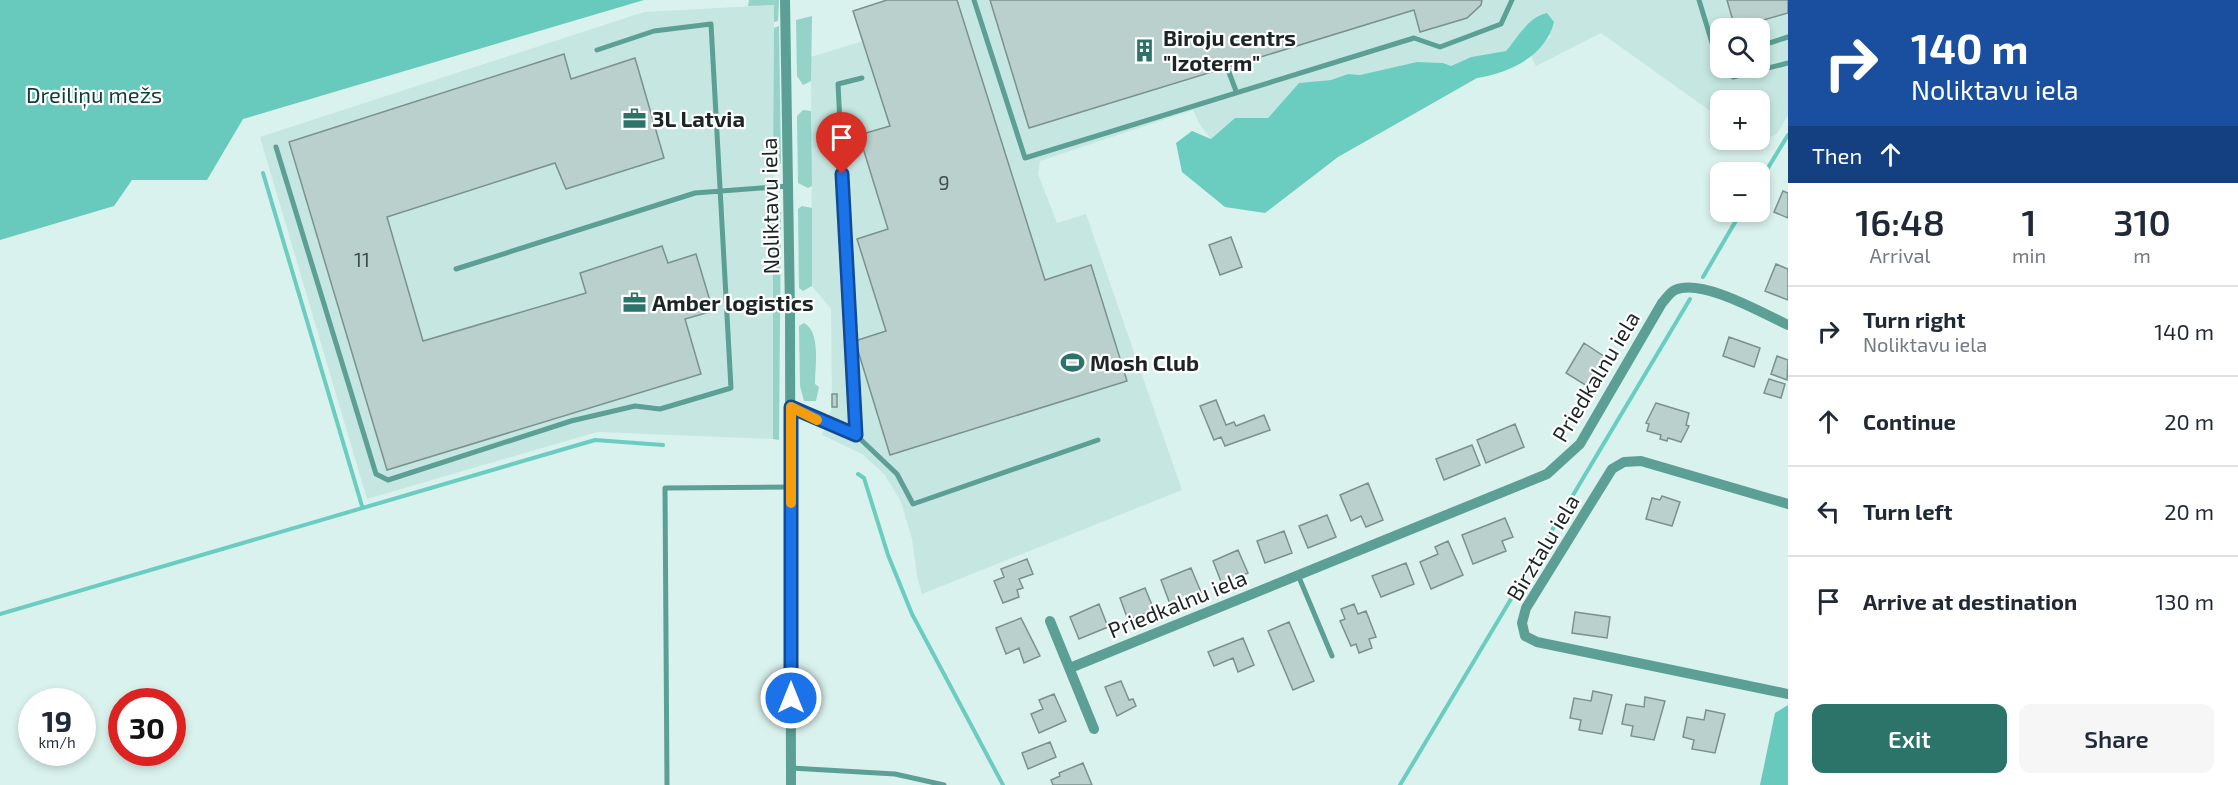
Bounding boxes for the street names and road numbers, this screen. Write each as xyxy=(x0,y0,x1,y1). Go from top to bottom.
street label: Noliktavu iela xyxy=(755,137,783,275)
street label: Priedkalnu iela xyxy=(1546,306,1644,446)
street label: Birztalu iela xyxy=(1500,489,1584,605)
street label: Priedkalnu iela xyxy=(1104,563,1250,643)

